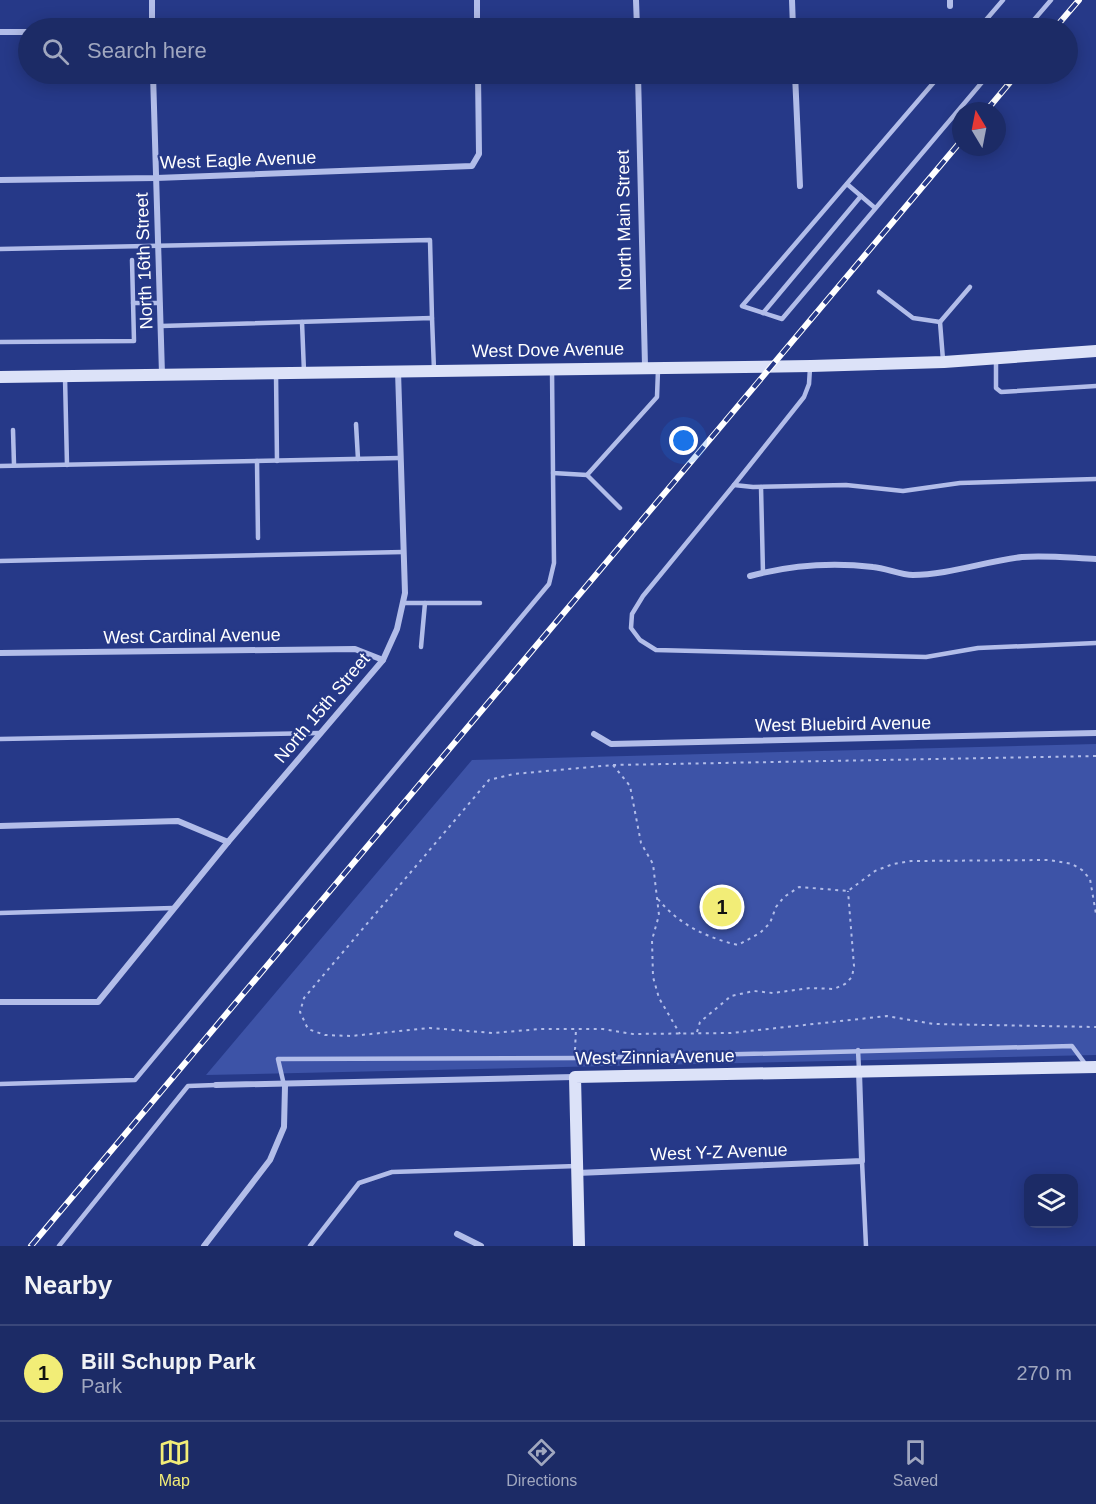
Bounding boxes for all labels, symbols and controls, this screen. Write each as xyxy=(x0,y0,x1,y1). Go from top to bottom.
search box xyxy=(18,18,1078,84)
icon: search xyxy=(39,35,72,68)
text: Search here xyxy=(87,38,207,63)
north arrow xyxy=(952,102,1006,156)
street label: West Eagle Avenue xyxy=(159,147,317,173)
street label: North Main Street xyxy=(613,149,635,291)
street label: North 16th Street xyxy=(132,192,156,330)
street label: West Dove Avenue xyxy=(472,339,624,361)
your location xyxy=(669,426,698,455)
street label: West Cardinal Avenue xyxy=(103,624,281,648)
street label: North 15th Street xyxy=(270,649,374,767)
street label: West Bluebird Avenue xyxy=(755,712,931,736)
pin: 1 xyxy=(702,884,742,930)
street label: West Zinnia Avenue xyxy=(575,1046,735,1068)
street label: West Y-Z Avenue xyxy=(650,1140,788,1164)
map controls xyxy=(1024,1174,1078,1228)
button: layers xyxy=(1024,1174,1078,1228)
text: Nearby xyxy=(24,1270,112,1300)
text: Bill Schupp Park xyxy=(81,1349,256,1374)
text: 1 xyxy=(38,1362,49,1384)
text: 270 m xyxy=(1016,1362,1072,1384)
text: Park xyxy=(81,1375,122,1397)
tab: Map xyxy=(158,1436,191,1490)
tab: Directions xyxy=(506,1436,577,1490)
tab: Saved xyxy=(893,1436,938,1490)

